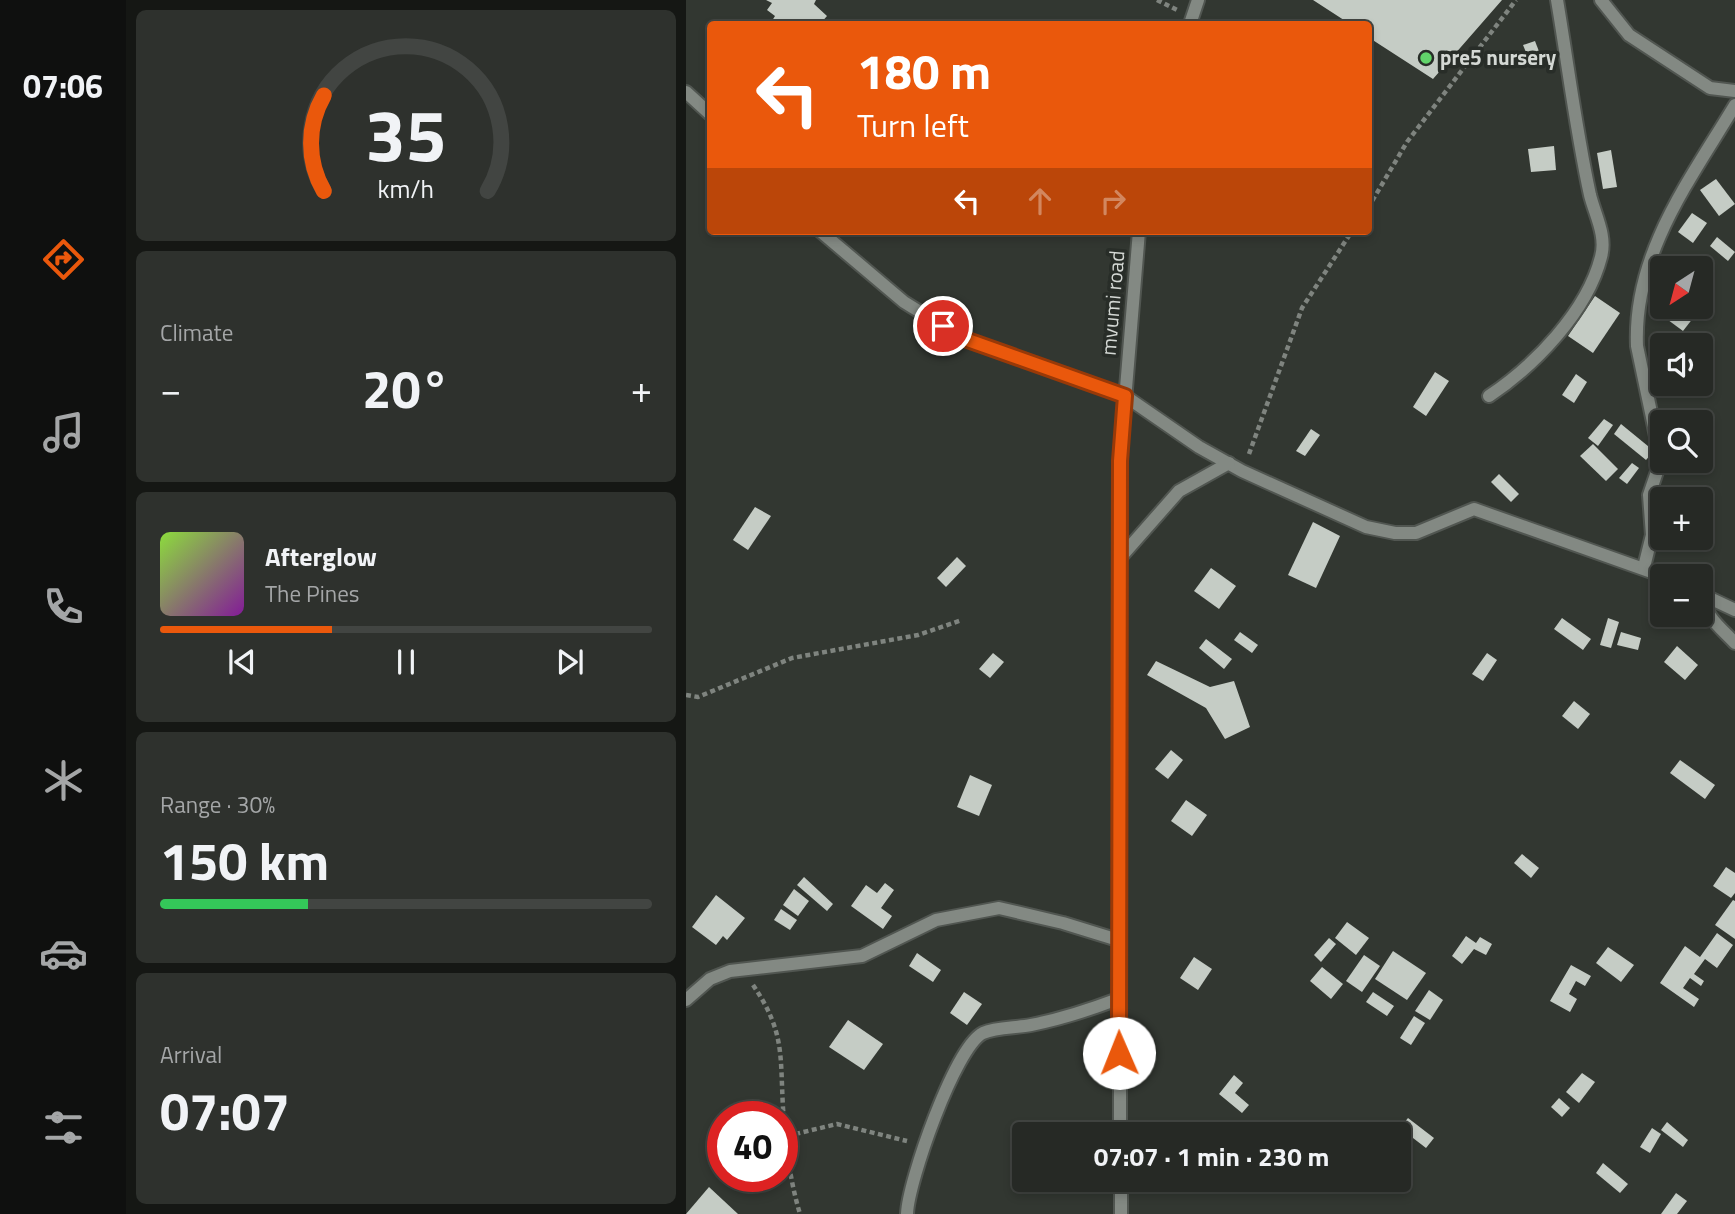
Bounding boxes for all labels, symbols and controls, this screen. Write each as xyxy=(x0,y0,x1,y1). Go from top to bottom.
text: 180 m xyxy=(857,33,991,108)
place label: pre5 nursery xyxy=(1440,41,1557,73)
icon: left xyxy=(742,49,833,140)
marker: pre5 nursery xyxy=(1418,50,1434,66)
text: 07:06 xyxy=(23,62,103,110)
text: 35 xyxy=(365,80,447,190)
text: Turn left xyxy=(857,101,969,149)
text: km/h xyxy=(378,170,434,208)
icon: left xyxy=(948,182,986,220)
icon: ahead xyxy=(1021,182,1059,220)
icon: right xyxy=(1094,182,1132,220)
icon: directions xyxy=(39,235,88,284)
street label: mvumi road xyxy=(1091,249,1133,357)
north arrow xyxy=(1650,256,1713,318)
map controls xyxy=(1650,256,1713,627)
pin xyxy=(913,296,973,356)
icon: arrive xyxy=(924,307,962,345)
text: Climate xyxy=(160,315,233,350)
button: sound xyxy=(1650,333,1713,396)
text: 20° xyxy=(362,349,450,428)
text: − xyxy=(160,360,181,418)
text: + xyxy=(631,360,652,418)
icon: music xyxy=(39,408,88,457)
button: search xyxy=(1650,410,1713,473)
button: + xyxy=(1650,487,1713,550)
text: Afterglow xyxy=(265,537,377,576)
button: − xyxy=(1650,564,1713,627)
text: The Pines xyxy=(265,576,359,611)
icon: phone xyxy=(39,582,88,631)
icon: previous xyxy=(223,643,261,681)
icon: pause xyxy=(387,643,425,681)
icon: next xyxy=(551,643,589,681)
icon: climate xyxy=(39,756,88,805)
text: Range · 30% xyxy=(160,787,275,822)
text: 150 km xyxy=(160,821,329,900)
icon: car xyxy=(39,929,88,978)
position arrow xyxy=(1082,1016,1156,1090)
text: Arrival xyxy=(160,1037,222,1072)
text: 07:07 xyxy=(160,1071,290,1150)
speed limit sign: 40 xyxy=(707,1101,798,1192)
icon: filters xyxy=(39,1103,88,1152)
text: 07:07 · 1 min · 230 m xyxy=(1094,1137,1329,1176)

